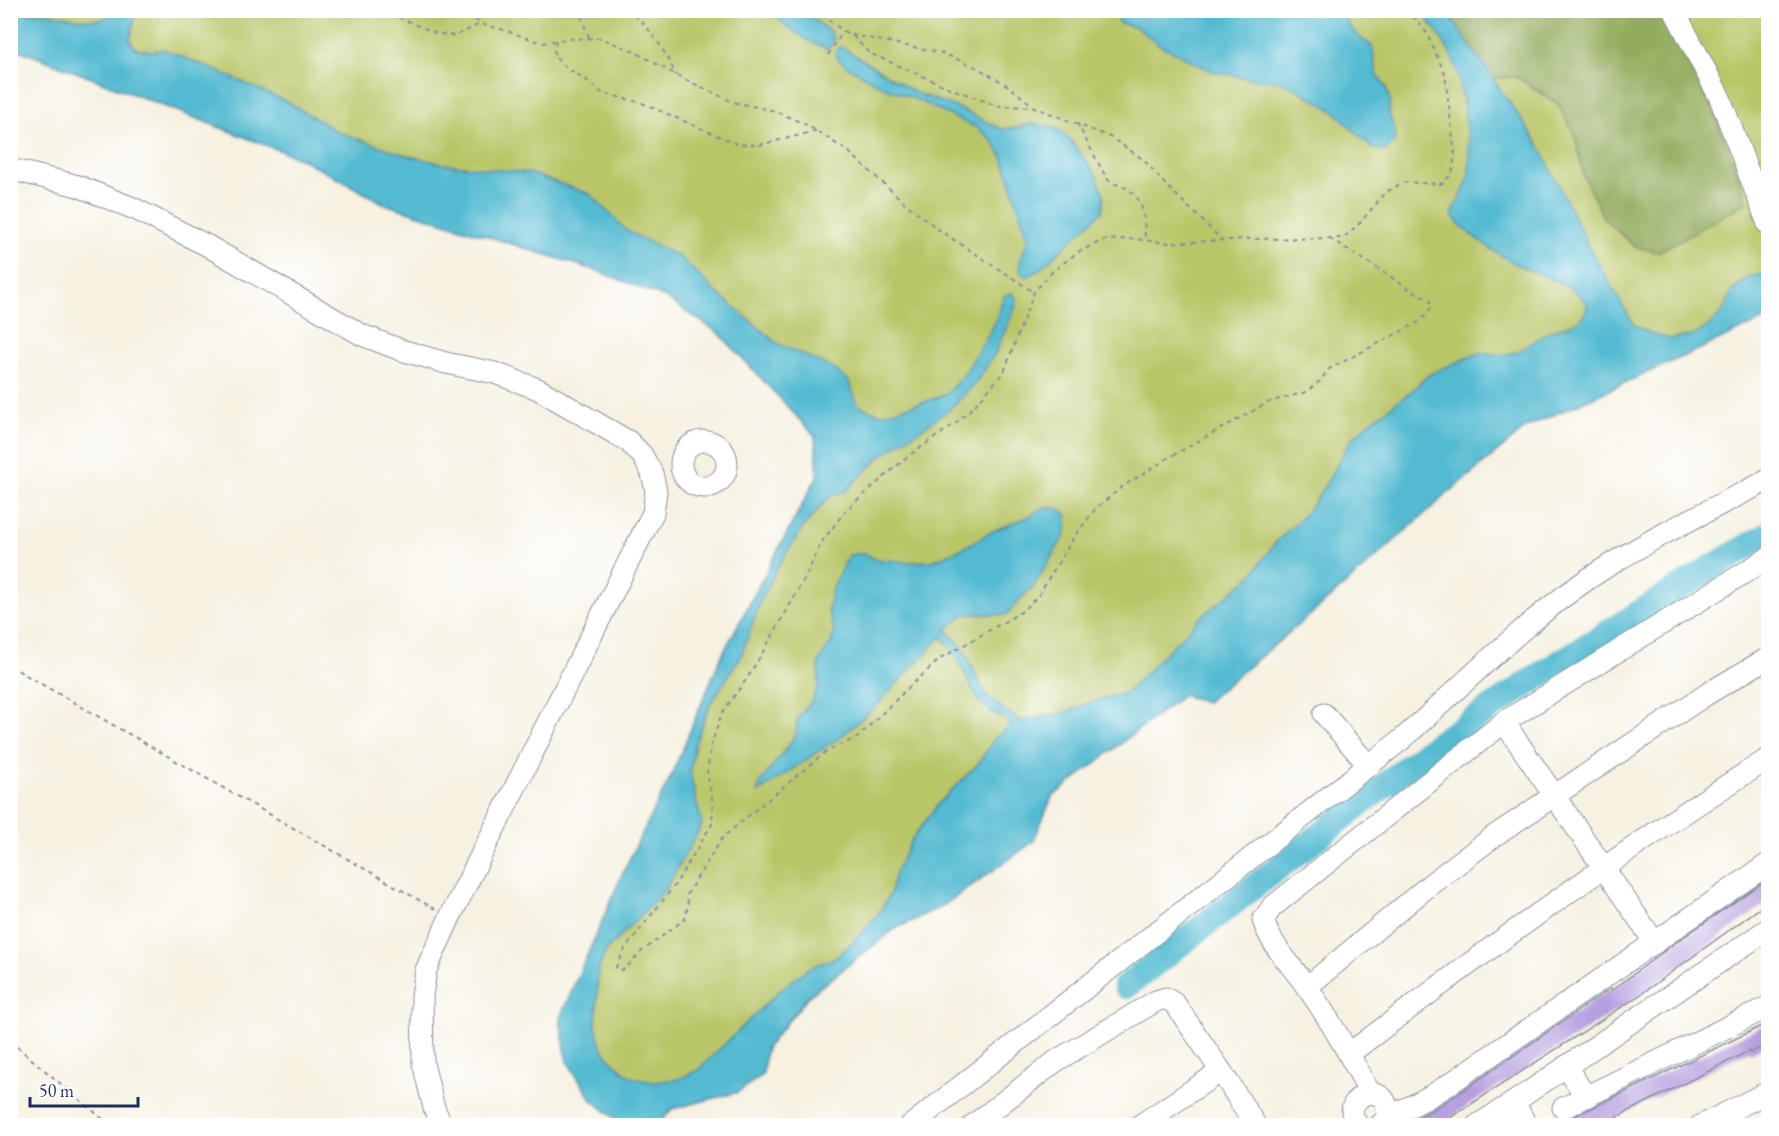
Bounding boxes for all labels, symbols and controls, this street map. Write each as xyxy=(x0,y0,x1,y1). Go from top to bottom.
scale bar xyxy=(30,1070,138,1108)
text: 50 m xyxy=(39,1079,74,1102)

